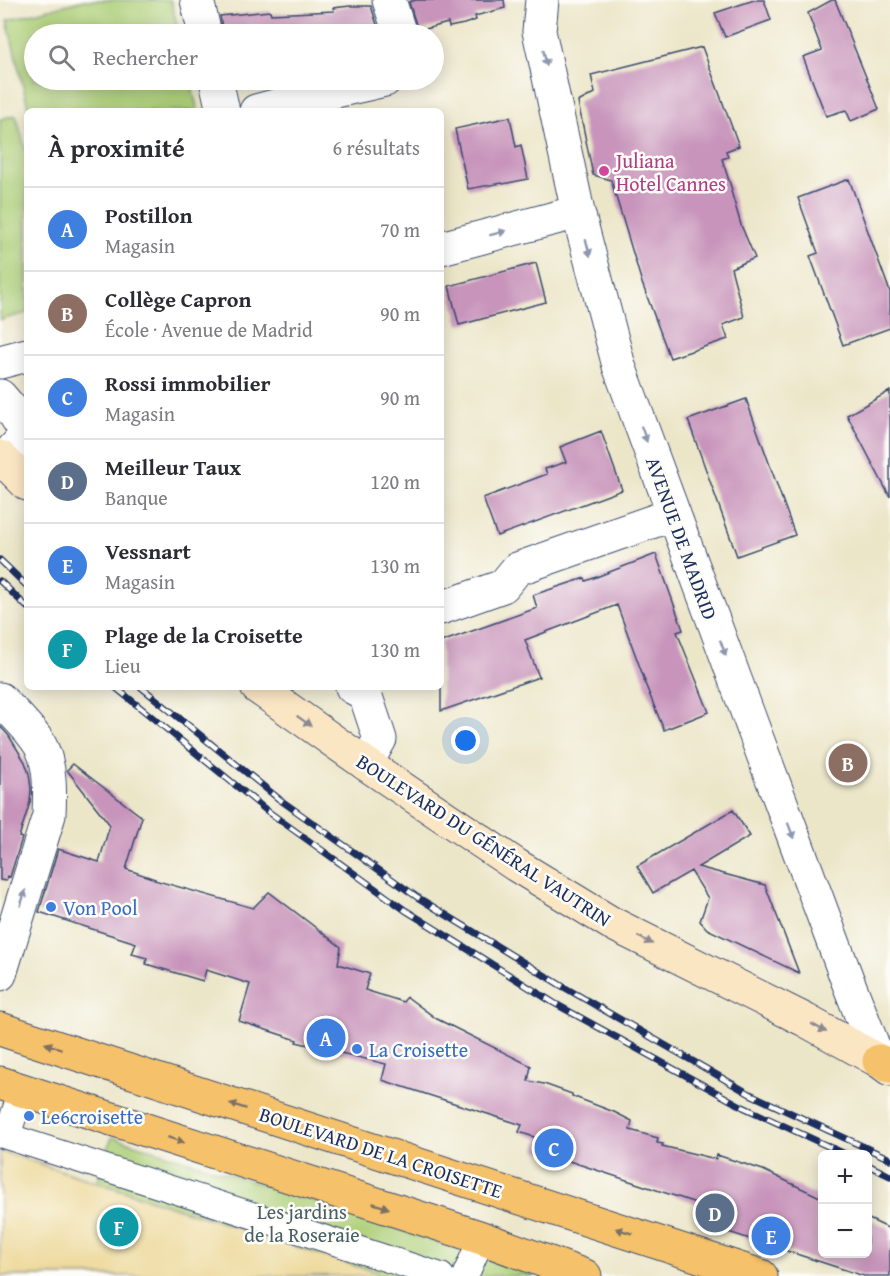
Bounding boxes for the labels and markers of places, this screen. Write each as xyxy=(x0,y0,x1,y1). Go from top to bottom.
place label: Juliana Hotel Cannes xyxy=(613,146,726,198)
marker: Juliana Hotel Cannes xyxy=(597,164,611,178)
pin: B xyxy=(828,740,868,786)
place label: Von Pool xyxy=(63,893,138,922)
marker: Von Pool xyxy=(44,900,58,914)
pin: A xyxy=(306,1016,346,1060)
place label: La Croisette xyxy=(369,1035,468,1064)
marker: La Croisette xyxy=(350,1042,364,1056)
place label: Le6croisette xyxy=(41,1102,143,1131)
marker: Le6croisette xyxy=(22,1109,36,1123)
pin: C xyxy=(534,1126,574,1170)
pin: D xyxy=(696,1190,734,1236)
pin: F xyxy=(100,1204,138,1250)
pin: E xyxy=(752,1214,790,1258)

